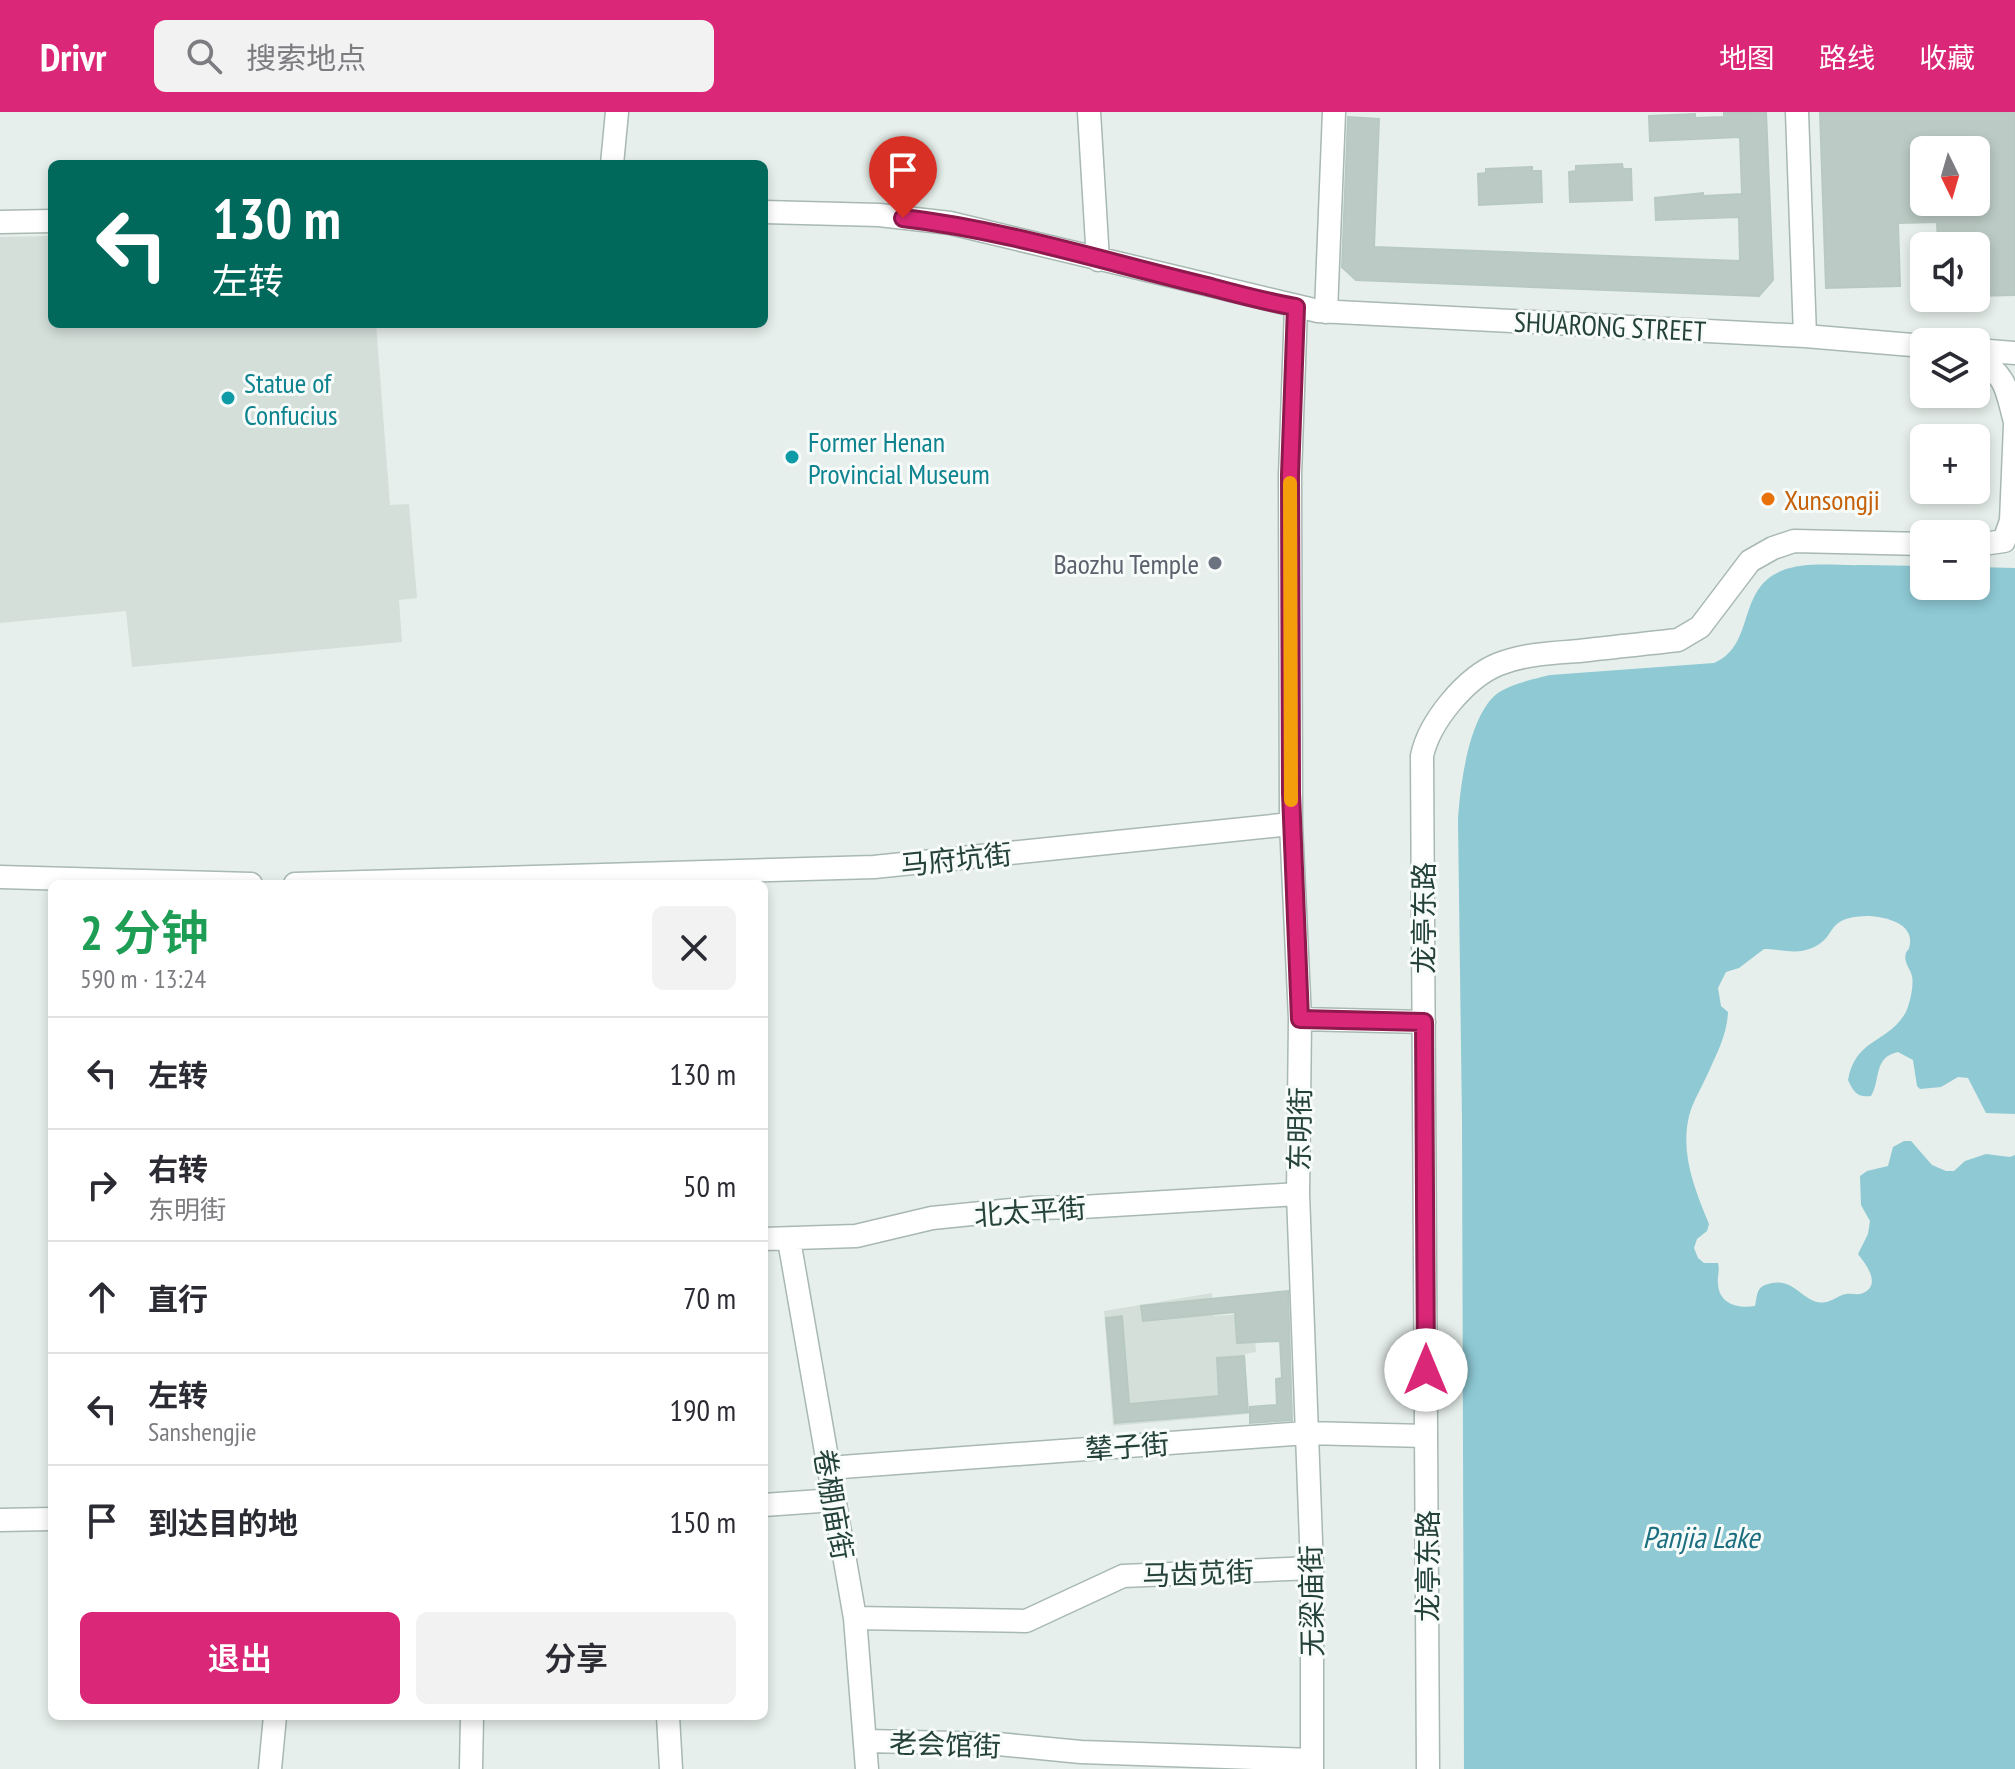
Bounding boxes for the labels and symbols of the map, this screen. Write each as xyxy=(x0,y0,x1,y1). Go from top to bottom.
pin xyxy=(869,136,937,218)
north arrow xyxy=(1910,136,1990,216)
street label: SHUARONG STREET xyxy=(1513,302,1707,350)
place label: Statue of Confucius xyxy=(244,364,337,433)
marker: Statue of Confucius xyxy=(219,389,237,407)
place label: Former Henan Provincial Museum xyxy=(808,423,990,492)
marker: Former Henan Provincial Museum xyxy=(783,448,801,466)
place label: Xunsongji xyxy=(1784,481,1880,518)
marker: Xunsongji xyxy=(1759,490,1777,508)
place label: Baozhu Temple xyxy=(1053,545,1199,582)
marker: Baozhu Temple xyxy=(1206,554,1224,572)
street label: 马府坑街 xyxy=(898,835,1014,883)
street label: 龙亭东路 xyxy=(1405,862,1442,974)
street label: 东明街 xyxy=(1280,1087,1318,1171)
street label: 北太平街 xyxy=(973,1189,1087,1233)
position arrow xyxy=(1384,1328,1468,1412)
street label: 辇子街 xyxy=(1084,1425,1170,1467)
street label: 卷棚庙街 xyxy=(806,1446,862,1562)
street label: 龙亭东路 xyxy=(1409,1510,1446,1622)
water label: Panjia Lake xyxy=(1643,1517,1761,1556)
street label: 无梁庙街 xyxy=(1292,1545,1330,1657)
street label: 马齿苋街 xyxy=(1141,1553,1255,1593)
street label: 老会馆街 xyxy=(888,1724,1002,1764)

